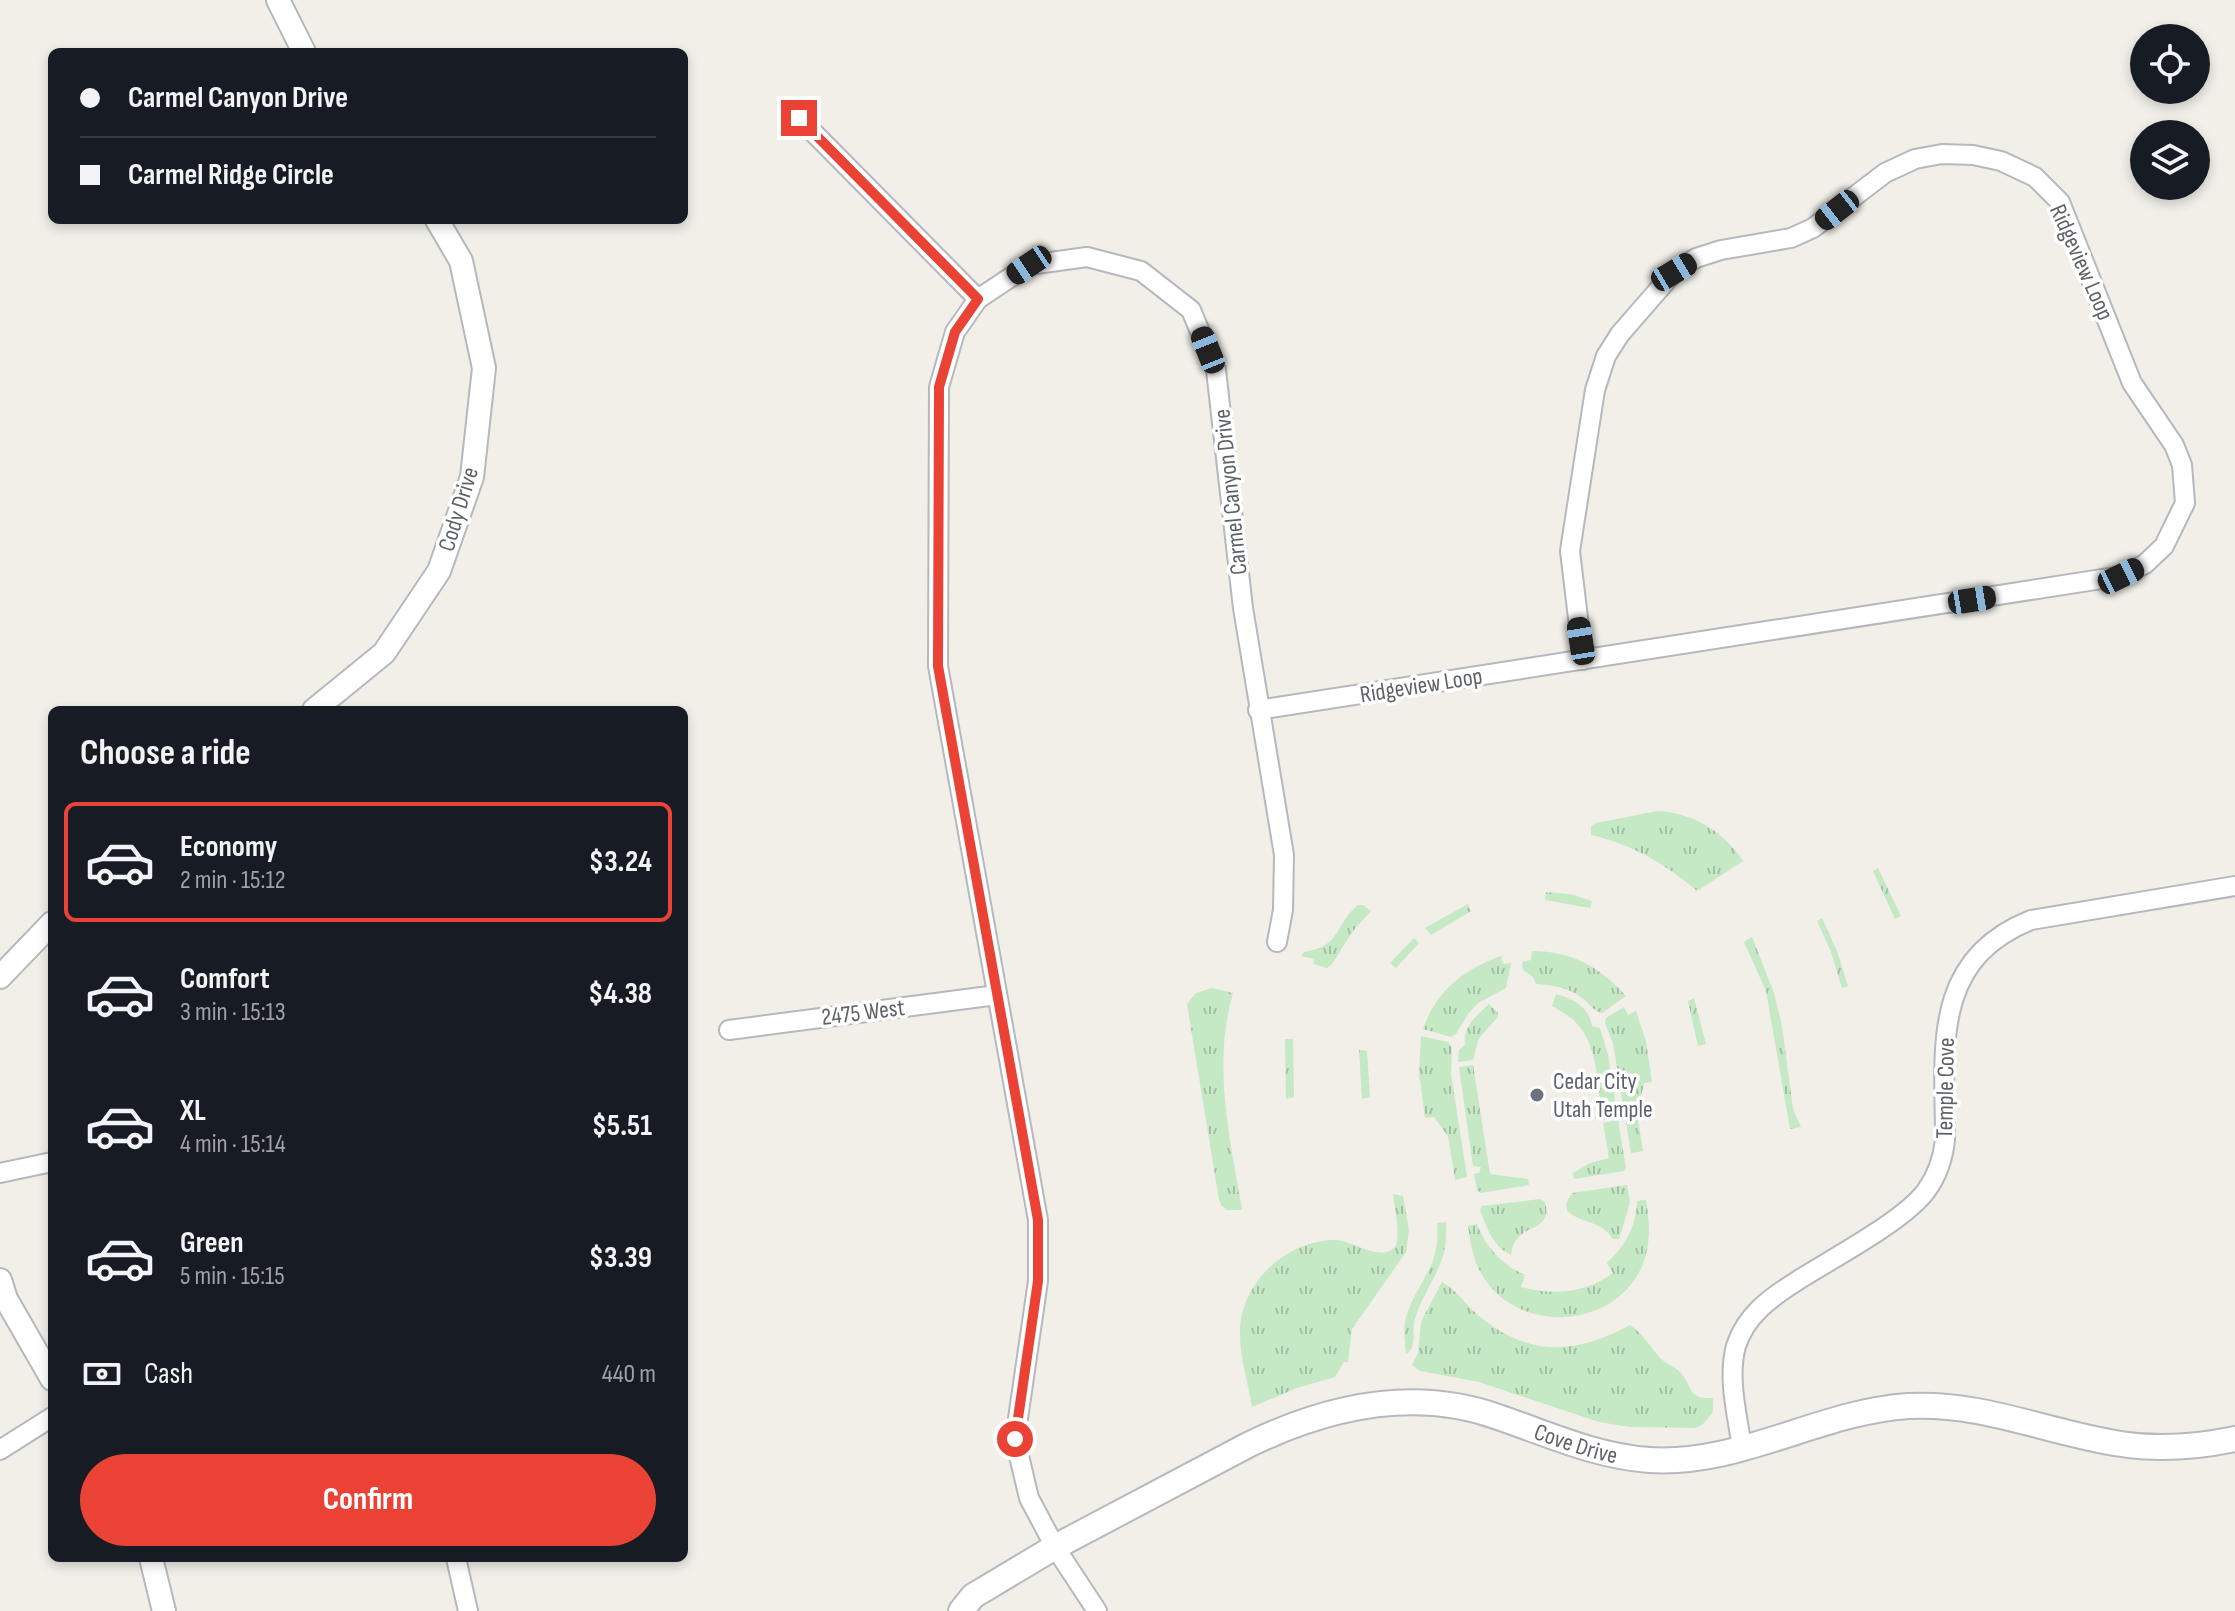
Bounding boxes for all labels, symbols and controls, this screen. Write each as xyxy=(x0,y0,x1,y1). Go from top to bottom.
map controls xyxy=(2130,24,2210,200)
button: locate xyxy=(2130,24,2210,104)
text: Carmel Canyon Drive xyxy=(128,80,348,116)
route end xyxy=(781,100,817,136)
button: layers xyxy=(2130,120,2210,200)
text: Carmel Ridge Circle xyxy=(128,157,334,193)
car xyxy=(1811,186,1863,234)
street label: Ridgeview Loop xyxy=(2043,200,2120,325)
car xyxy=(1002,242,1056,288)
car xyxy=(1647,249,1701,295)
car xyxy=(1188,323,1228,377)
street label: Carmel Canyon Drive xyxy=(1207,408,1254,576)
street label: Cody Drive xyxy=(432,464,485,555)
car xyxy=(2094,555,2148,597)
car xyxy=(1946,584,1998,616)
car xyxy=(1565,615,1597,667)
street label: Ridgeview Loop xyxy=(1358,662,1484,709)
text: Choose a ride xyxy=(80,732,251,775)
icon: car xyxy=(84,826,156,898)
text: Economy xyxy=(180,829,277,865)
text: $3.24 xyxy=(589,844,652,880)
text: 2 min · 15:12 xyxy=(180,865,285,896)
icon: car xyxy=(84,958,156,1030)
text: Comfort xyxy=(180,961,270,997)
text: $4.38 xyxy=(588,976,652,1012)
street label: 2475 West xyxy=(820,993,906,1032)
text: 3 min · 15:13 xyxy=(180,997,286,1028)
street label: Temple Cove xyxy=(1930,1037,1961,1139)
place label: Cedar City Utah Temple xyxy=(1553,1067,1653,1124)
marker: Cedar City Utah Temple xyxy=(1528,1086,1546,1104)
icon: car xyxy=(84,1090,156,1162)
text: XL xyxy=(180,1093,206,1129)
text: $5.51 xyxy=(592,1108,652,1144)
text: 4 min · 15:14 xyxy=(180,1129,286,1160)
icon: car xyxy=(84,1222,156,1294)
text: Green xyxy=(180,1225,244,1261)
text: $3.39 xyxy=(589,1240,652,1276)
text: 5 min · 15:15 xyxy=(180,1261,285,1292)
icon: cash xyxy=(80,1352,124,1396)
text: Cash xyxy=(144,1356,193,1392)
text: 440 m xyxy=(602,1359,656,1390)
street label: Cove Drive xyxy=(1530,1417,1620,1470)
route start xyxy=(997,1421,1033,1457)
button: Confirm xyxy=(80,1454,656,1546)

